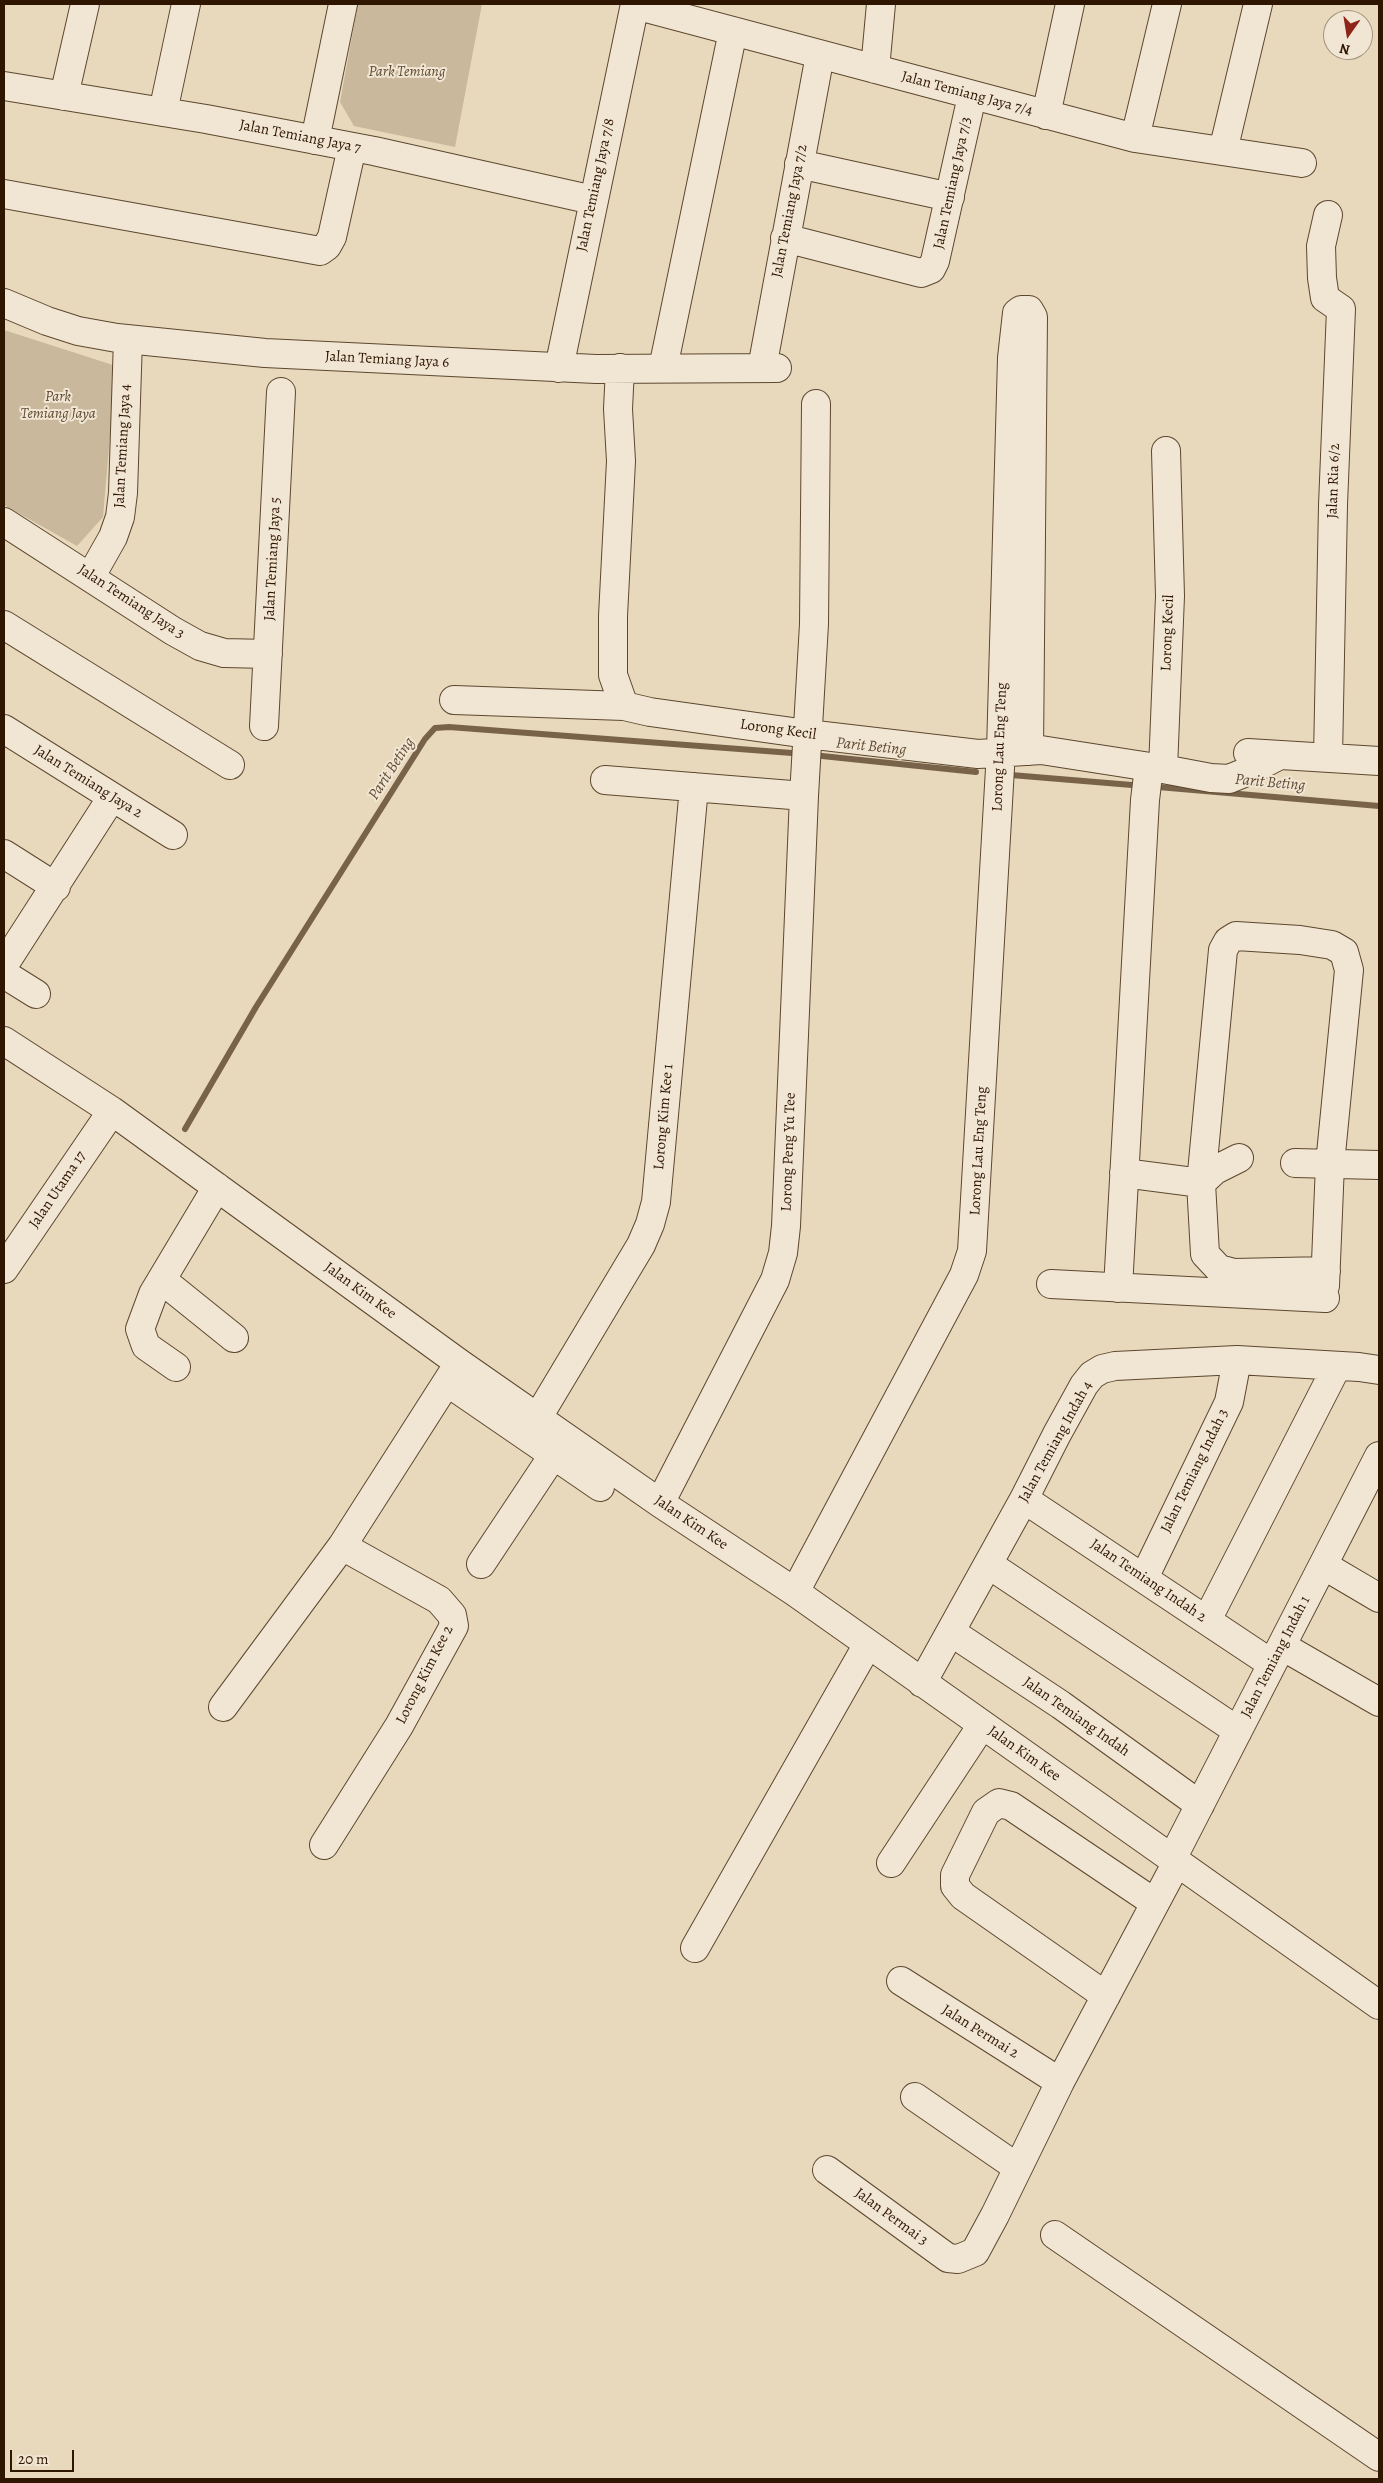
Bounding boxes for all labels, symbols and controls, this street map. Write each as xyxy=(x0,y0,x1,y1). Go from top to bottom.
north arrow xyxy=(1323,10,1373,60)
text: N xyxy=(1338,39,1352,60)
park label: Park Temiang xyxy=(369,63,445,81)
street label: Jalan Temiang Jaya 7/4 xyxy=(899,68,1035,120)
street label: Jalan Temiang Jaya 7/3 xyxy=(930,115,976,251)
street label: Jalan Temiang Jaya 7 xyxy=(238,116,362,158)
street label: Jalan Temiang Jaya 7/8 xyxy=(573,117,619,253)
street label: Jalan Temiang Jaya 7/2 xyxy=(768,143,812,279)
street label: Jalan Temiang Jaya 6 xyxy=(325,348,449,372)
street label: Jalan Temiang Jaya 4 xyxy=(111,384,135,508)
park label: Park Temiang Jaya xyxy=(20,388,96,423)
street label: Jalan Ria 6/2 xyxy=(1324,443,1344,519)
street label: Jalan Temiang Jaya 5 xyxy=(261,497,285,621)
street label: Jalan Temiang Jaya 3 xyxy=(74,561,188,643)
street label: Lorong Kecil xyxy=(1158,594,1178,672)
street label: Lorong Lau Eng Teng xyxy=(989,682,1011,812)
street label: Lorong Kecil xyxy=(739,716,817,744)
water label: Parit Beting xyxy=(365,734,419,804)
water label: Parit Beting xyxy=(835,734,907,760)
street label: Jalan Temiang Jaya 2 xyxy=(30,741,146,823)
water label: Parit Beting xyxy=(1234,770,1306,796)
street label: Lorong Kim Kee 1 xyxy=(650,1063,678,1171)
street label: Lorong Lau Eng Teng xyxy=(967,1086,991,1216)
street label: Lorong Peng Yu Tee xyxy=(778,1092,800,1212)
street label: Jalan Utama 17 xyxy=(26,1148,90,1232)
street label: Jalan Kim Kee xyxy=(320,1259,400,1323)
street label: Jalan Temiang Indah 4 xyxy=(1015,1378,1097,1506)
street label: Jalan Temiang Indah 3 xyxy=(1157,1406,1233,1536)
street label: Jalan Kim Kee xyxy=(651,1492,731,1554)
street label: Jalan Temiang Indah 2 xyxy=(1086,1535,1210,1627)
street label: Jalan Temiang Indah 1 xyxy=(1237,1593,1315,1721)
street label: Lorong Kim Kee 2 xyxy=(392,1623,458,1727)
street label: Jalan Temiang Indah xyxy=(1019,1673,1133,1761)
street label: Jalan Kim Kee xyxy=(984,1722,1064,1786)
street label: Jalan Permai 2 xyxy=(938,2001,1022,2063)
street label: Jalan Permai 3 xyxy=(851,2184,931,2250)
scale bar xyxy=(12,2440,76,2472)
text: 20 m xyxy=(18,2449,49,2469)

